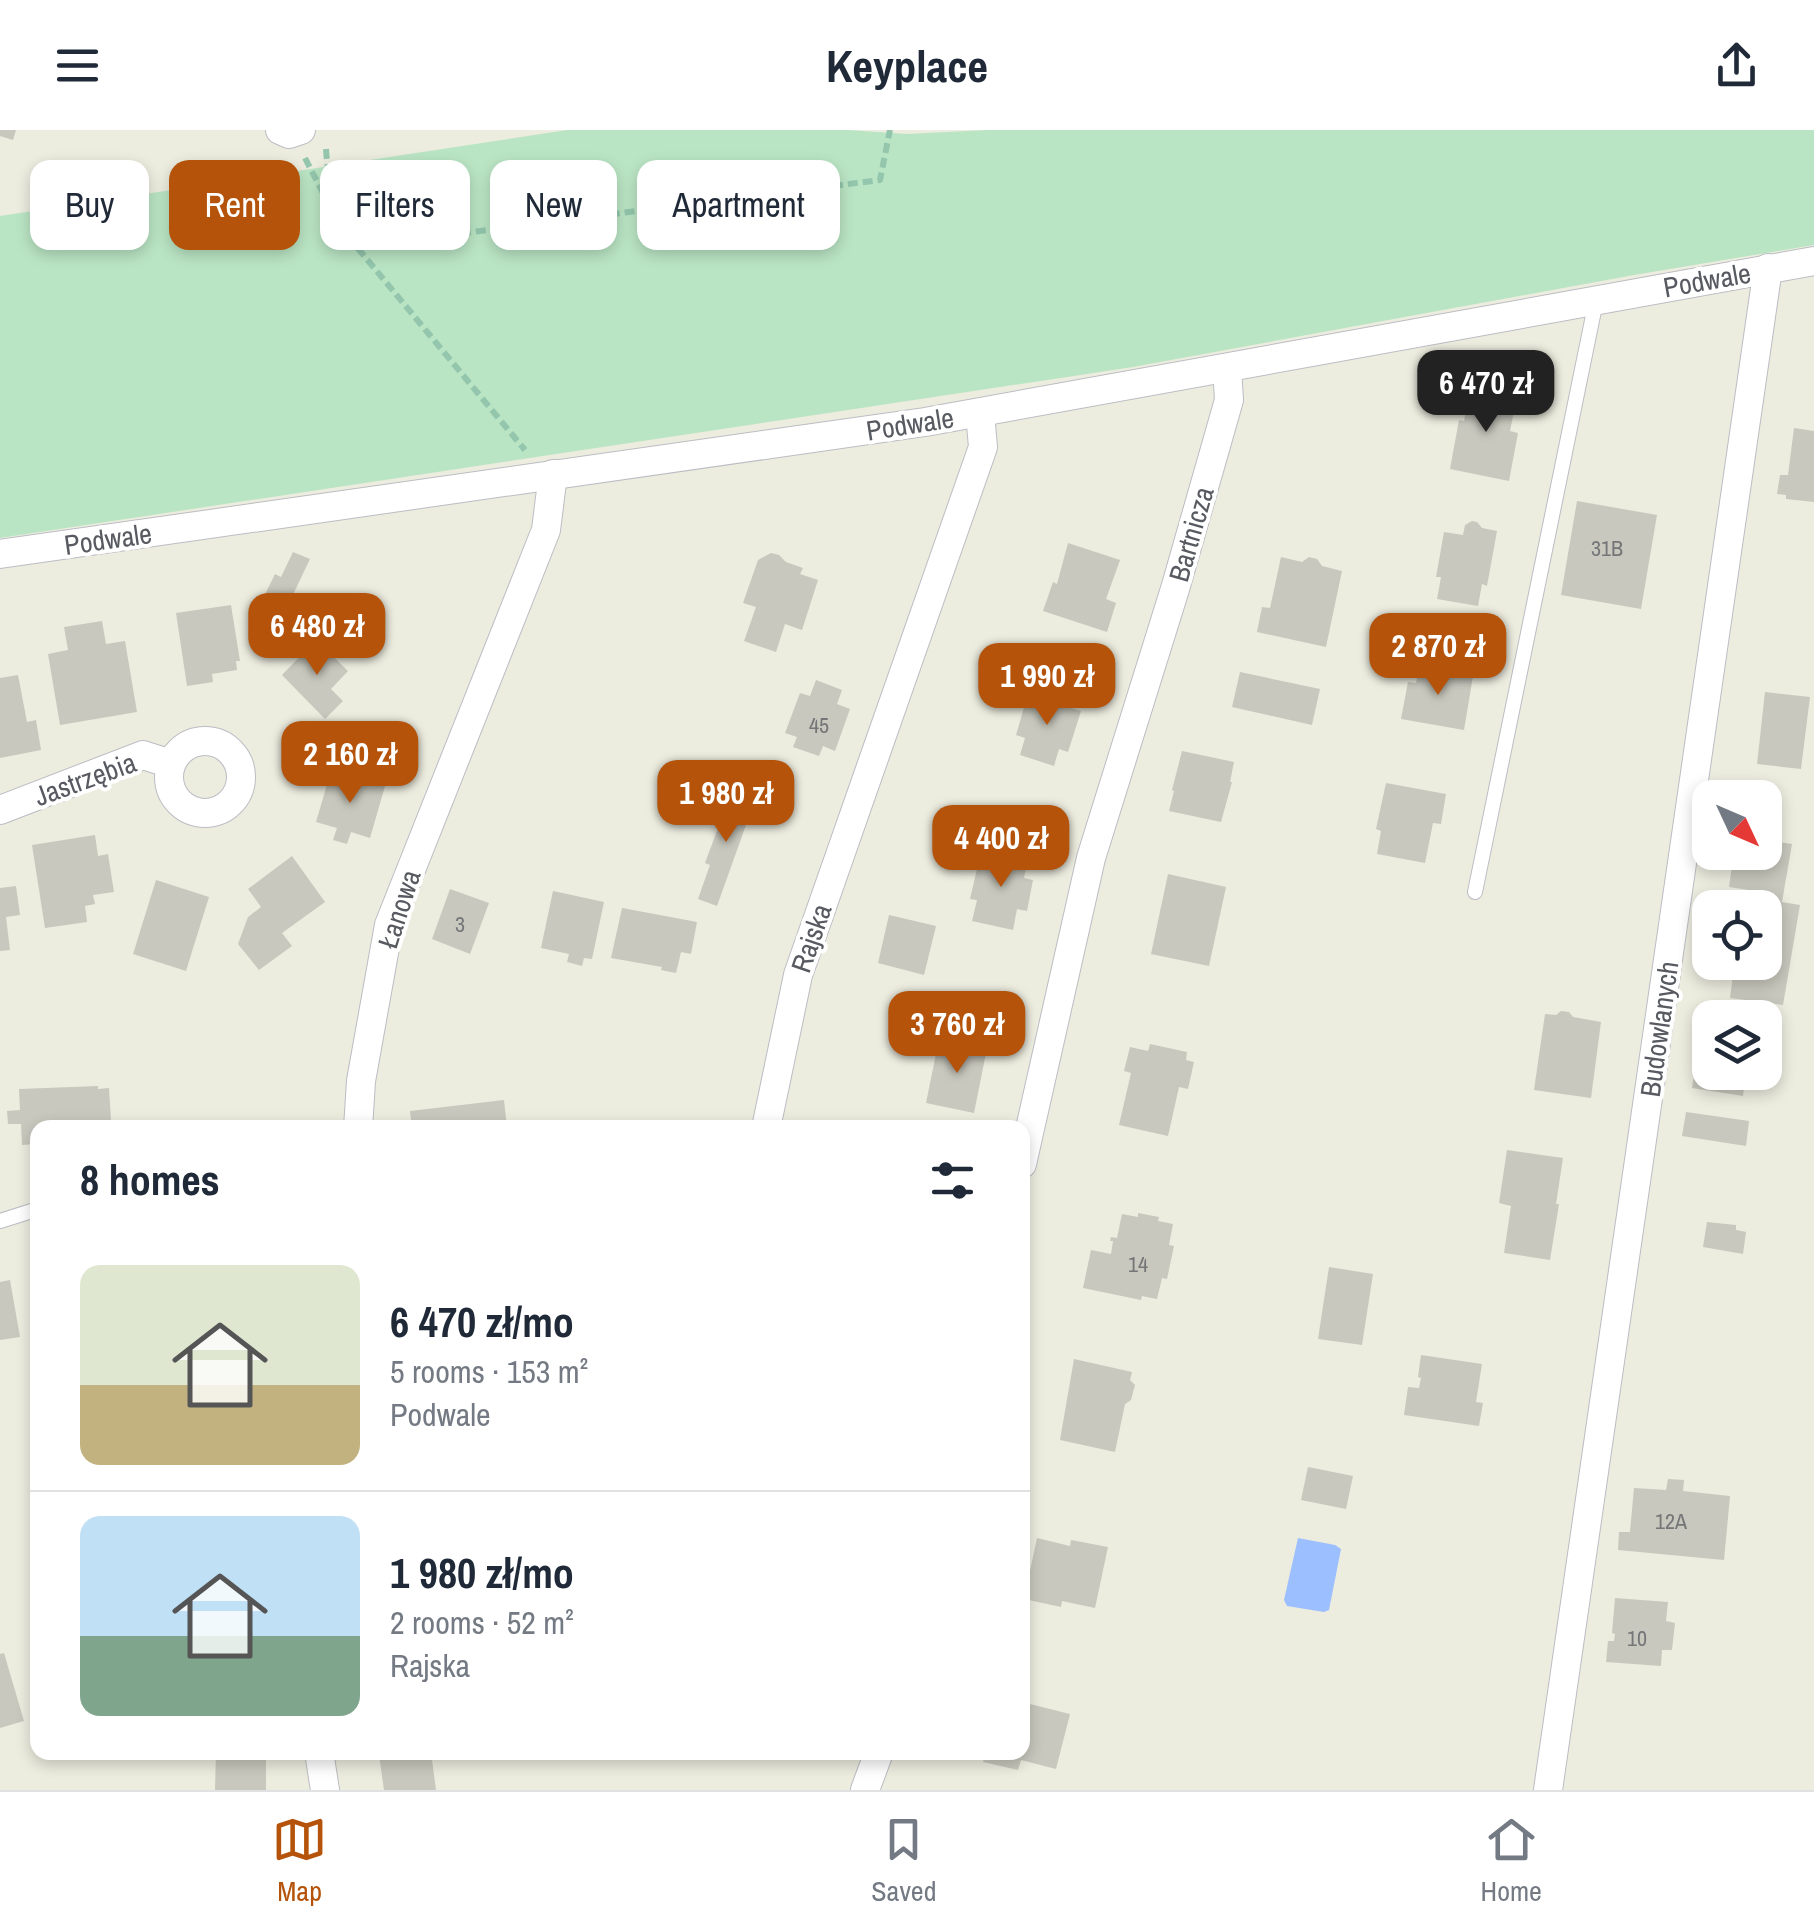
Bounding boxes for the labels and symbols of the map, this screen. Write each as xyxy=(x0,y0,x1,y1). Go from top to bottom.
street label: Podwale xyxy=(1660,254,1754,306)
pin: 6 470 zł xyxy=(1383,350,1589,435)
street label: Podwale xyxy=(864,398,956,450)
street label: Bartnicza xyxy=(1159,482,1223,586)
street label: Podwale xyxy=(62,514,154,564)
house number: 31B xyxy=(1591,533,1623,563)
pin: 6 480 zł xyxy=(214,593,420,678)
pin: 2 870 zł xyxy=(1335,613,1541,698)
pin: 1 990 zł xyxy=(944,643,1150,728)
house number: 45 xyxy=(809,710,829,740)
pin: 2 160 zł xyxy=(247,721,453,806)
street label: Jastrzębia xyxy=(29,743,141,815)
pin: 1 980 zł xyxy=(623,760,829,845)
north arrow xyxy=(1692,780,1782,870)
pin: 4 400 zł xyxy=(898,805,1104,890)
street label: Łanowa xyxy=(369,865,430,953)
street label: Rajska xyxy=(782,898,840,977)
house number: 3 xyxy=(455,909,465,939)
street label: Budowlanych xyxy=(1631,959,1687,1099)
pin: 3 760 zł xyxy=(854,991,1060,1076)
house number: 14 xyxy=(1128,1249,1148,1279)
house number: 12A xyxy=(1655,1506,1688,1536)
house number: 10 xyxy=(1627,1623,1647,1653)

